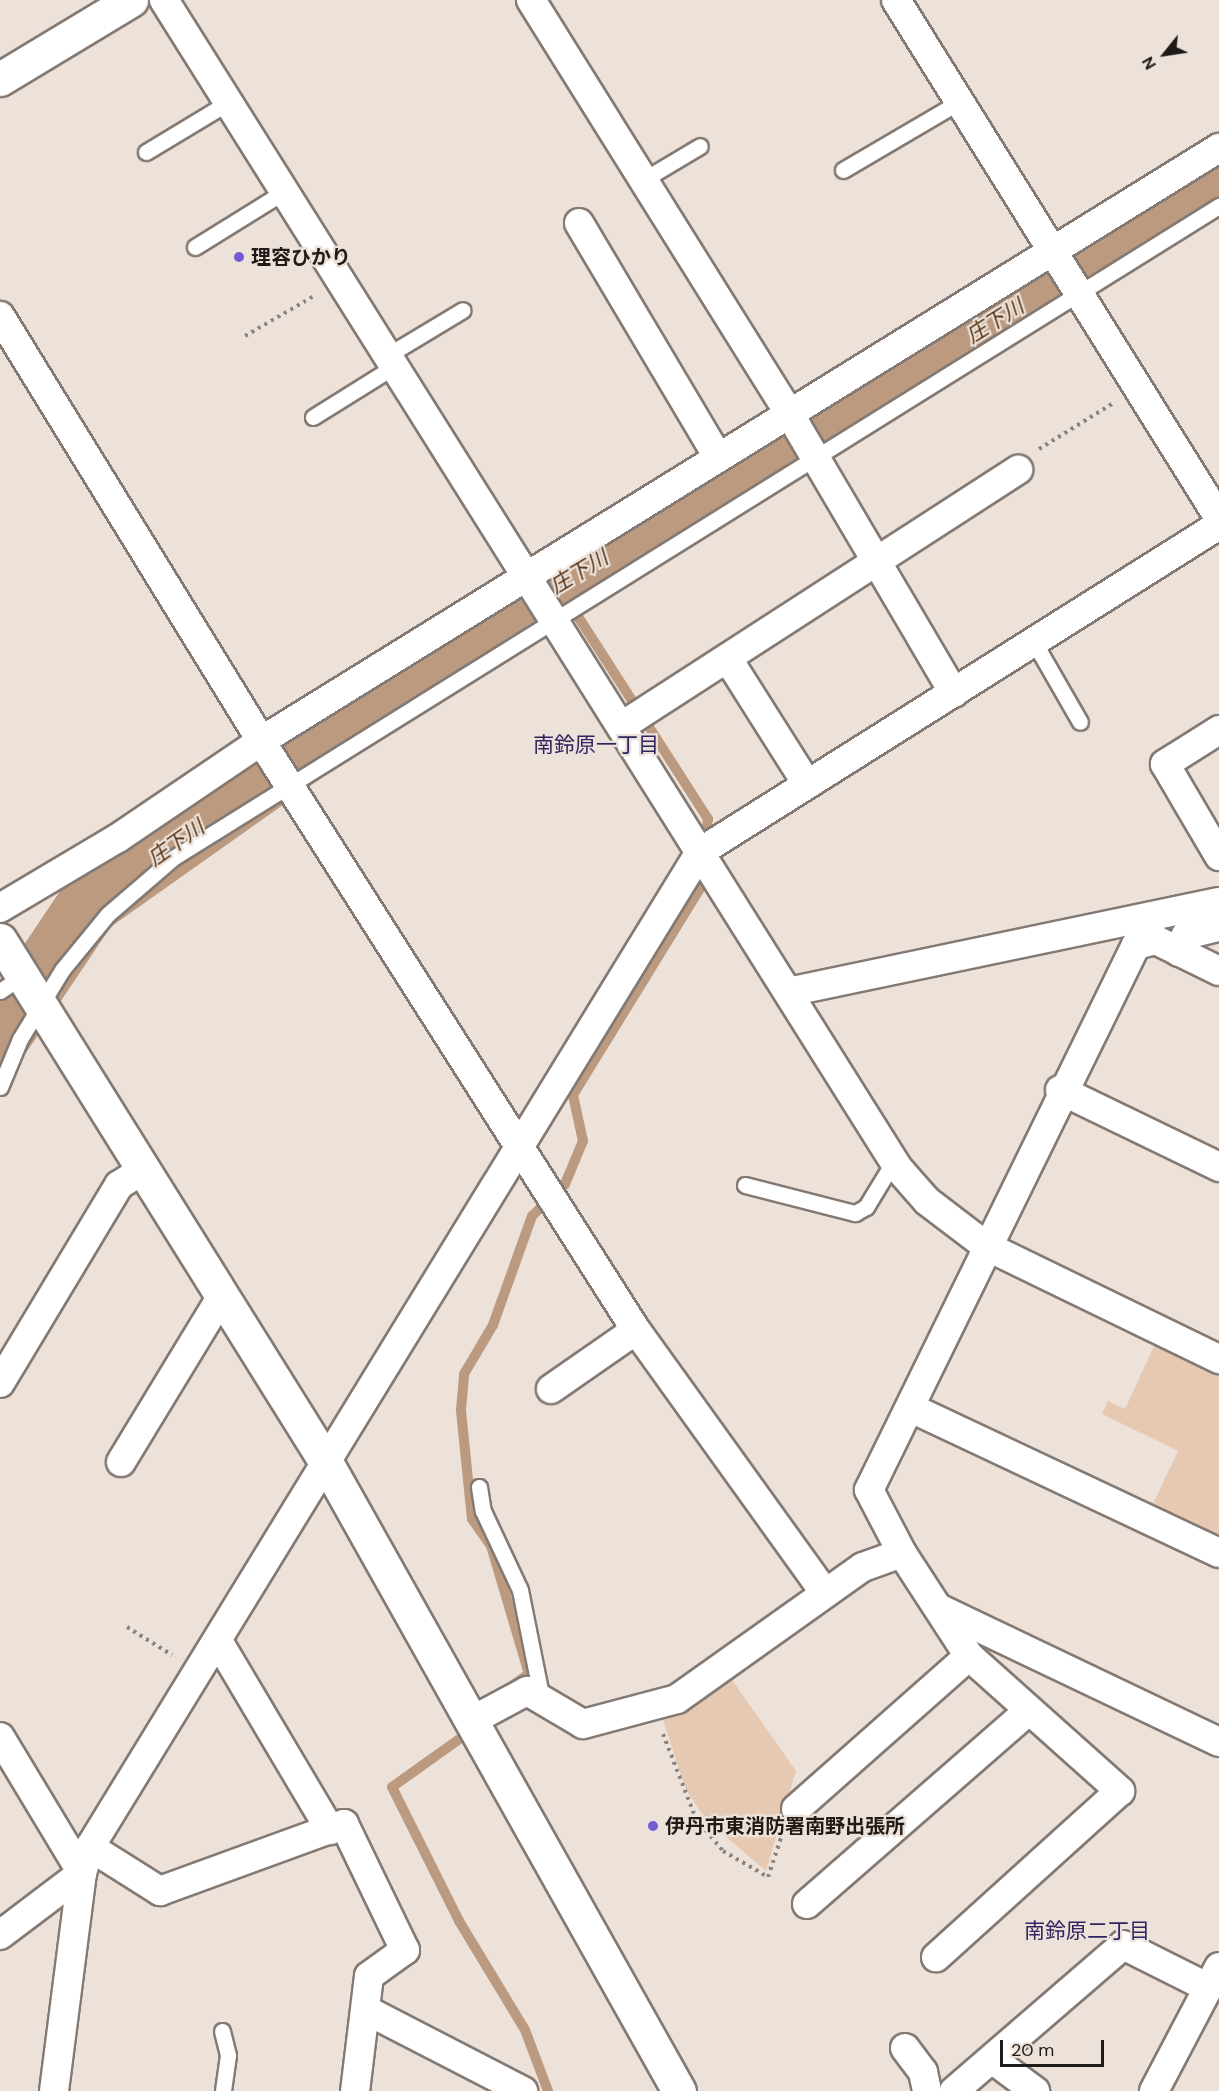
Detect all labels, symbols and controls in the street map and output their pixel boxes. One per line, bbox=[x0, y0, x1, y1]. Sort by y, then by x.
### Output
north arrow bbox=[1135, 24, 1195, 84]
text: N bbox=[1137, 53, 1161, 74]
place label: 理容ひかり bbox=[251, 245, 351, 269]
marker: 理容ひかり bbox=[232, 250, 246, 264]
water label: 庄下川 bbox=[962, 294, 1028, 348]
water label: 庄下川 bbox=[546, 545, 612, 599]
district label: 南鈴原一丁目 bbox=[533, 732, 659, 758]
water label: 庄下川 bbox=[143, 815, 209, 871]
place label: 伊丹市東消防署南野出張所 bbox=[665, 1814, 905, 1838]
marker: 伊丹市東消防署南野出張所 bbox=[646, 1819, 660, 1833]
district label: 南鈴原二丁目 bbox=[1024, 1918, 1150, 1944]
scale bar bbox=[1003, 2028, 1106, 2066]
text: 20 m bbox=[1011, 2038, 1054, 2062]

